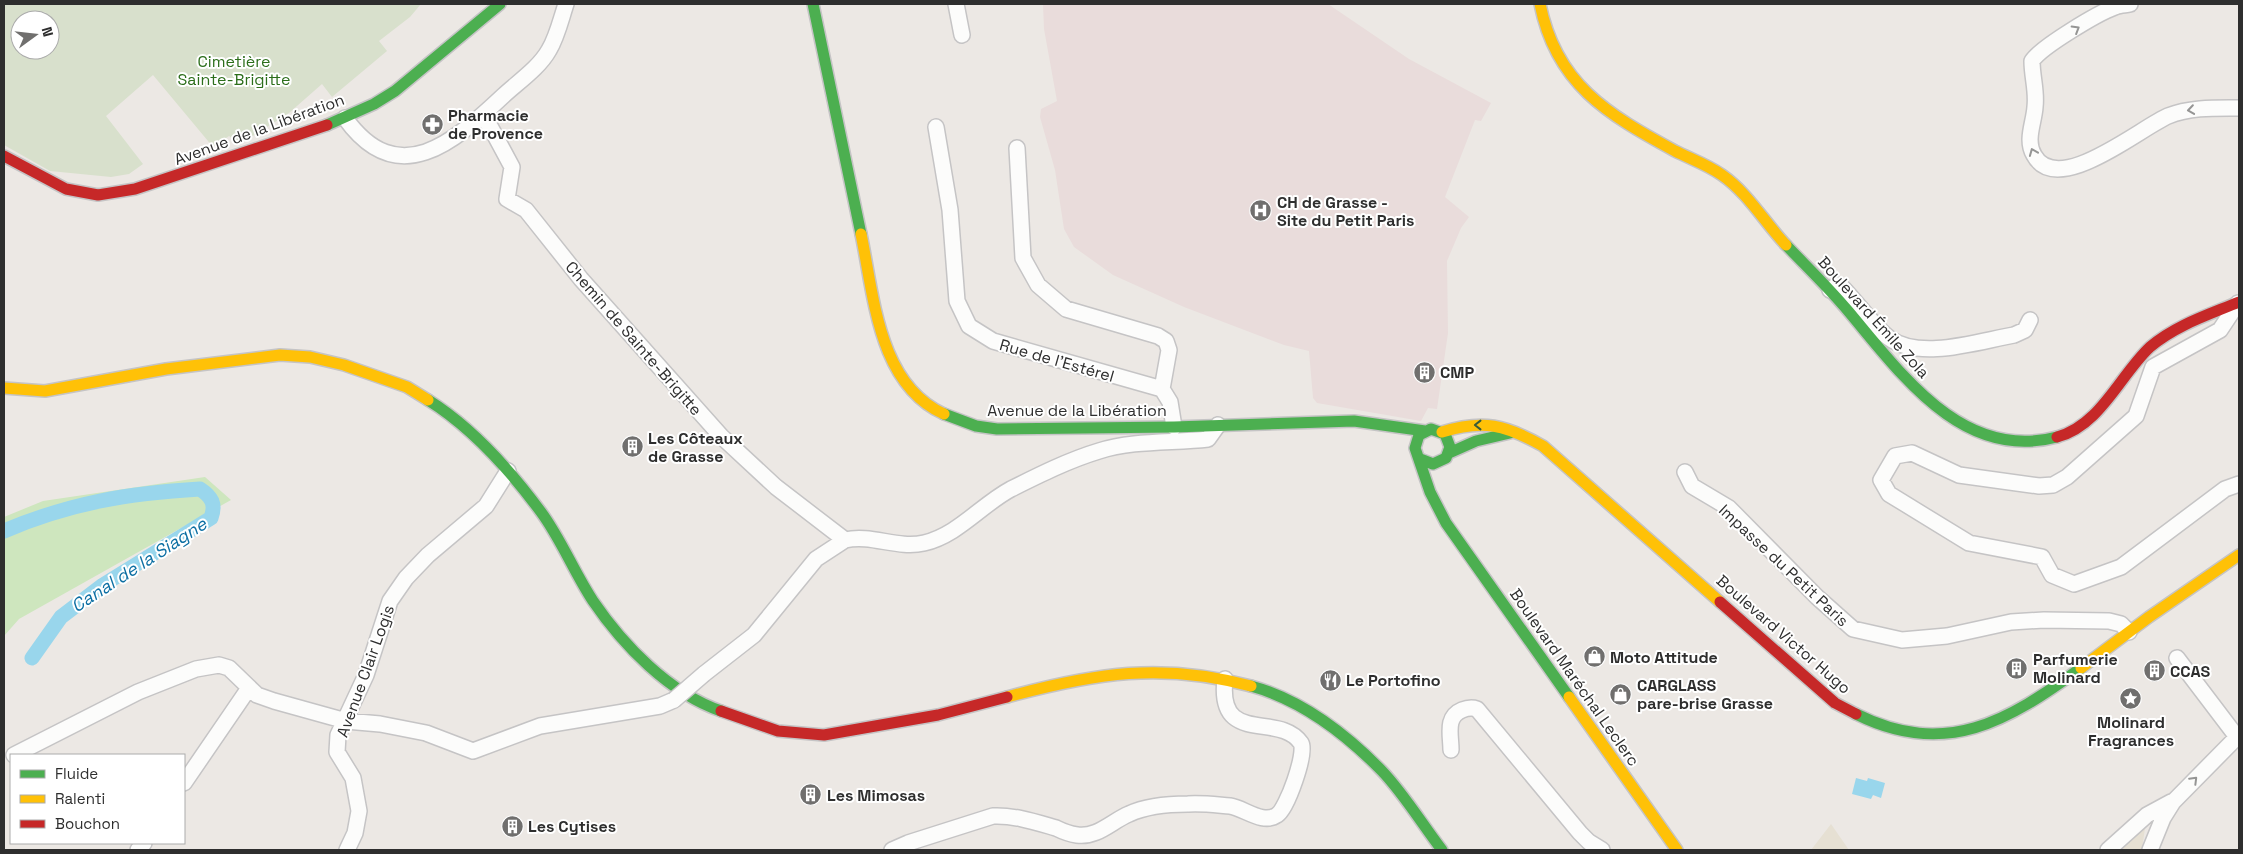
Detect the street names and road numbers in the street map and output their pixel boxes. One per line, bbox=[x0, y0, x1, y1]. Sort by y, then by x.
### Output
street label: Avenue de la Libération bbox=[171, 89, 347, 170]
street label: Boulevard Émile Zola bbox=[1813, 252, 1934, 383]
street label: Chemin de Sainte-Brigitte bbox=[561, 257, 707, 420]
street label: Rue de l'Estérel bbox=[997, 334, 1117, 387]
street label: Avenue de la Libération bbox=[987, 400, 1167, 421]
street label: Impasse du Petit Paris bbox=[1714, 500, 1853, 631]
street label: Boulevard Victor Hugo bbox=[1712, 570, 1855, 699]
street label: Boulevard Maréchal Leclerc bbox=[1505, 584, 1644, 770]
street label: Avenue Clair Logis bbox=[332, 602, 399, 740]

